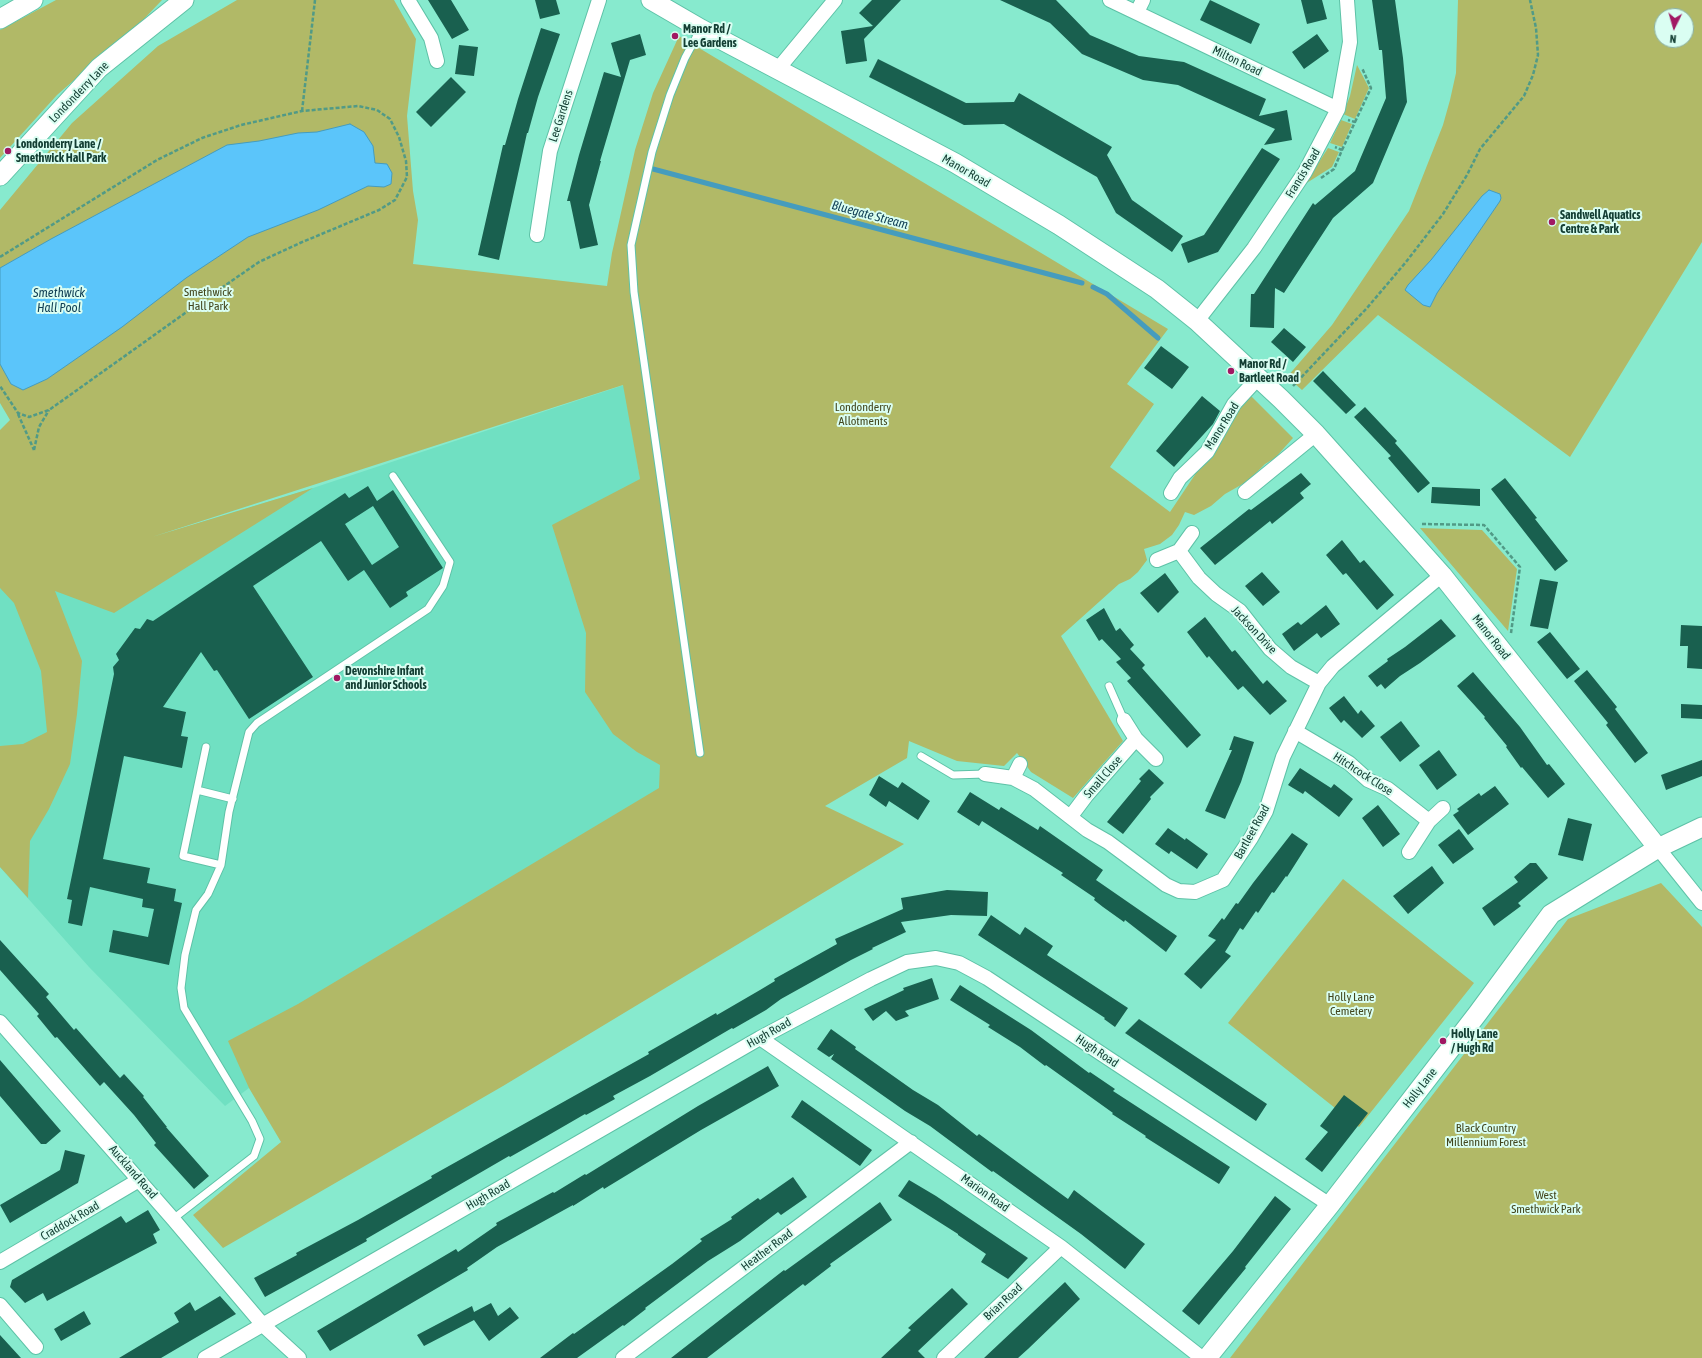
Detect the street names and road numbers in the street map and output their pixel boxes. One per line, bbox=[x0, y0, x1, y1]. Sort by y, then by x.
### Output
street label: Milton Road bbox=[1210, 43, 1264, 79]
street label: Londonderry Lane bbox=[46, 58, 112, 126]
street label: Lee Gardens bbox=[546, 88, 576, 144]
street label: Francis Road bbox=[1283, 146, 1323, 200]
street label: Manor Road bbox=[939, 151, 993, 191]
street label: Manor Road bbox=[1202, 400, 1242, 452]
street label: Jackson Drive bbox=[1228, 603, 1280, 657]
street label: Manor Road bbox=[1469, 612, 1513, 662]
street label: Hitchcock Close bbox=[1330, 749, 1396, 799]
street label: Small Close bbox=[1081, 753, 1125, 801]
street label: Bartleet Road bbox=[1231, 802, 1273, 862]
street label: Hugh Road bbox=[744, 1015, 794, 1051]
street label: Hugh Road bbox=[1073, 1032, 1121, 1070]
street label: Holly Lane bbox=[1400, 1065, 1440, 1111]
street label: Auckland Road bbox=[106, 1142, 160, 1202]
street label: Marion Road bbox=[958, 1171, 1012, 1215]
street label: Hugh Road bbox=[463, 1177, 513, 1213]
street label: Craddock Road bbox=[38, 1198, 102, 1244]
street label: Heather Road bbox=[738, 1226, 796, 1274]
street label: Brian Road bbox=[981, 1280, 1025, 1324]

